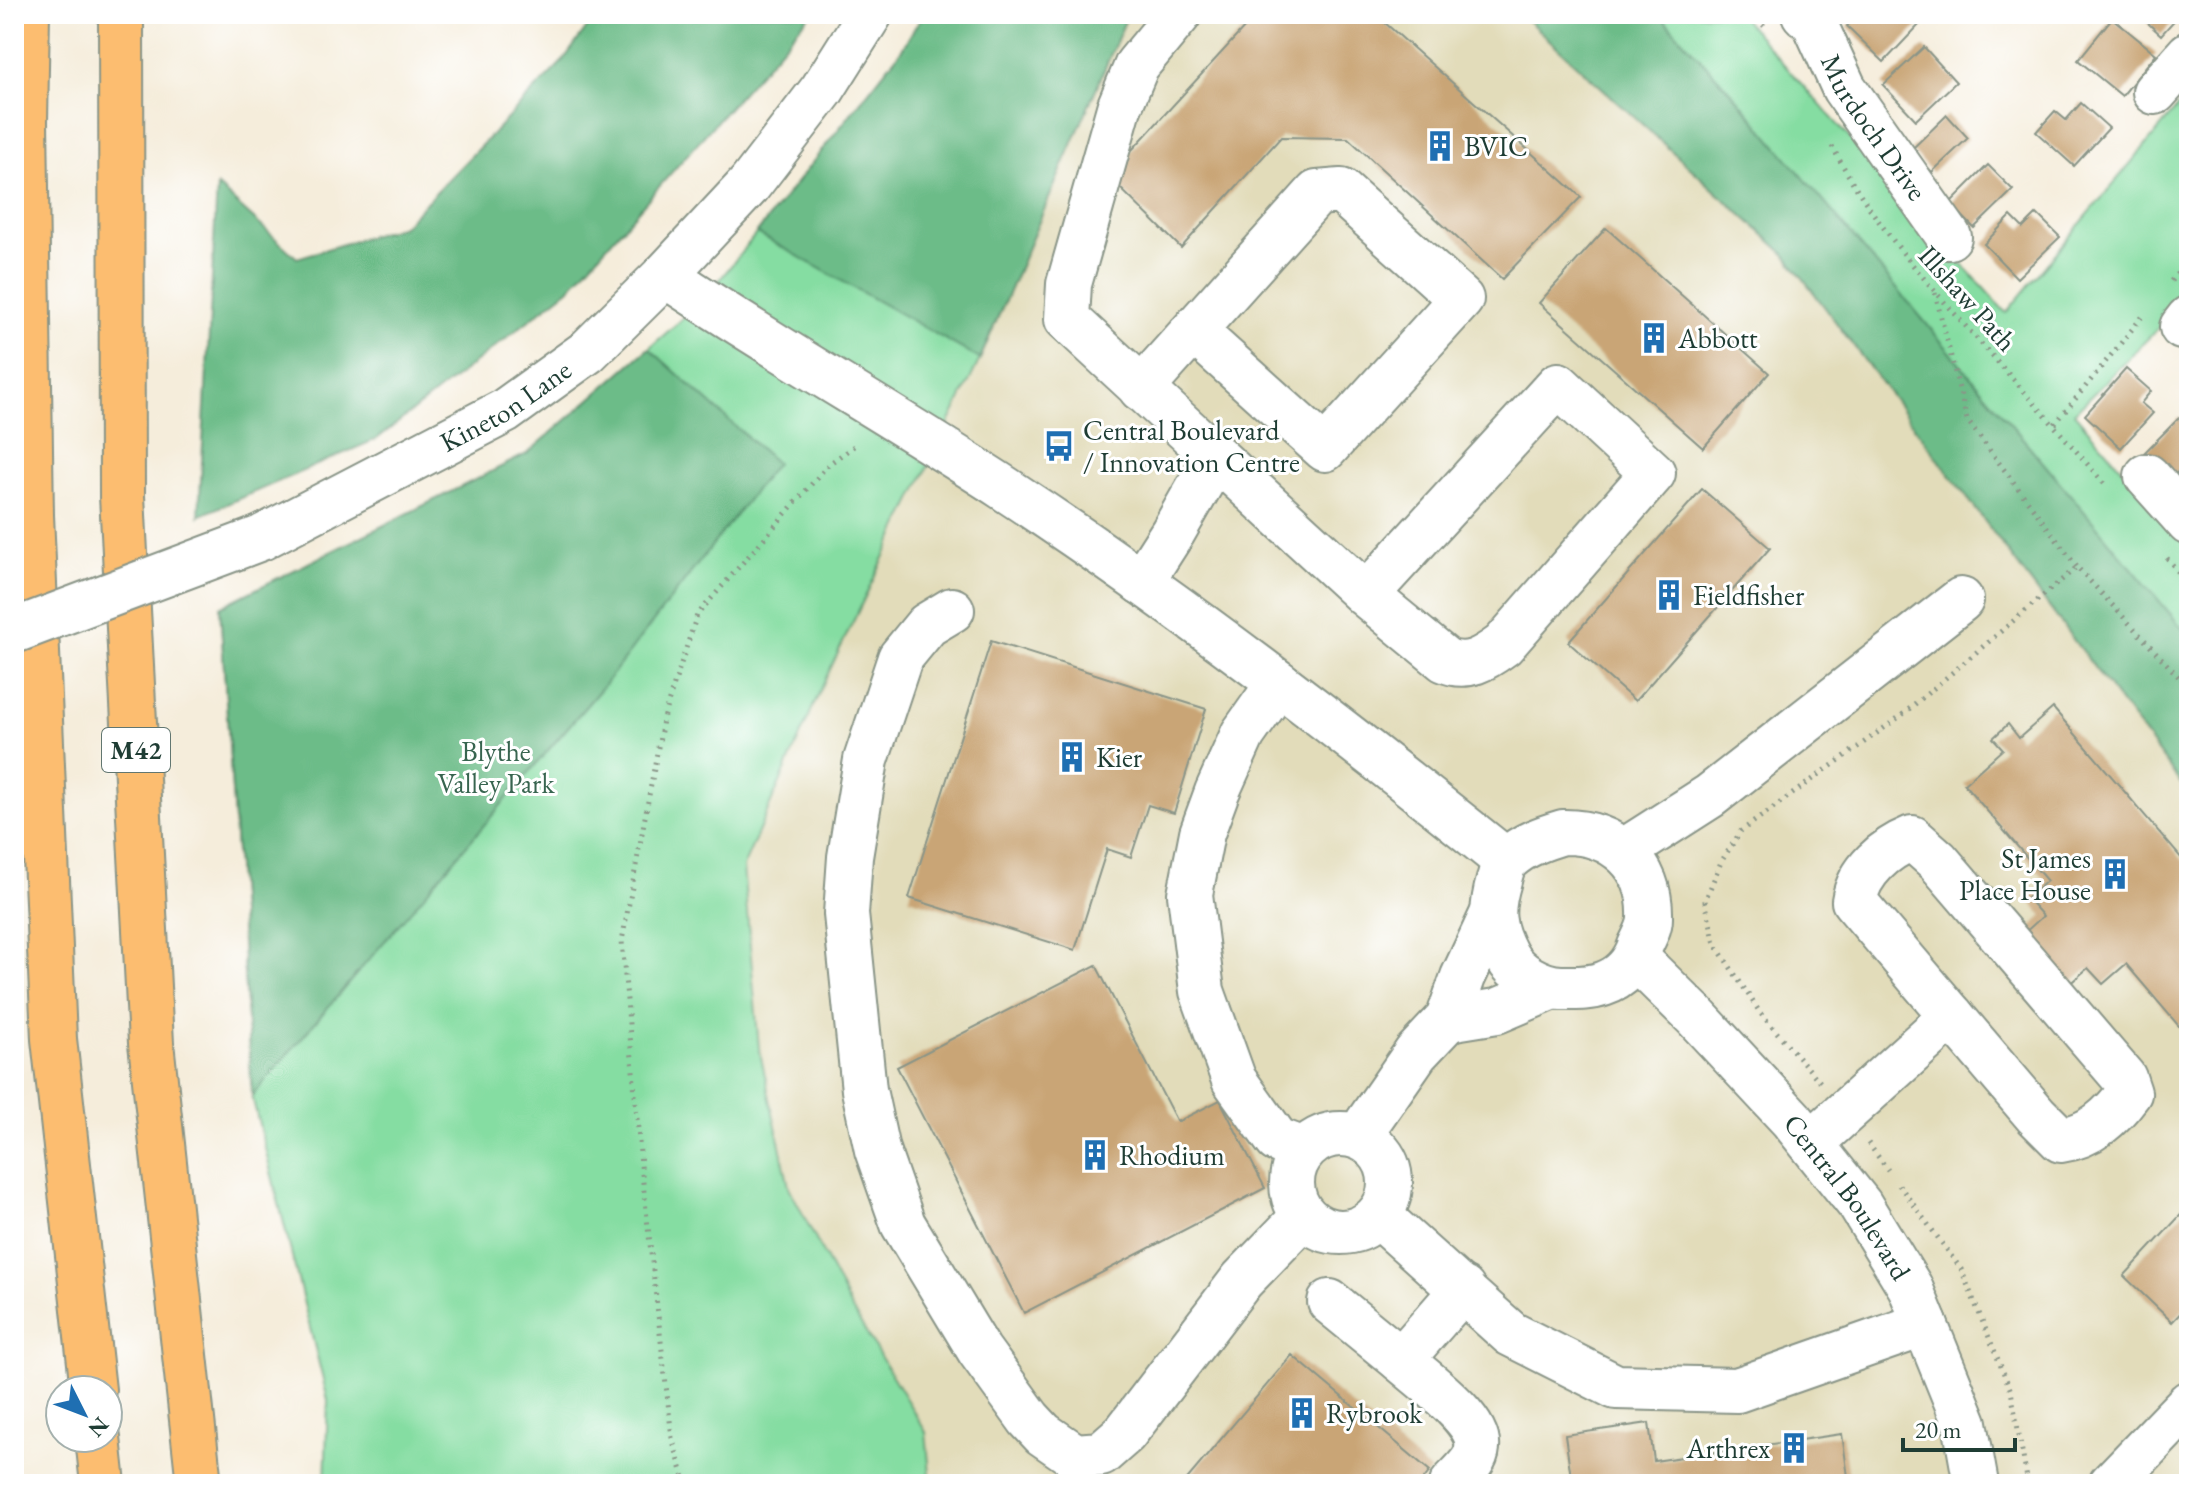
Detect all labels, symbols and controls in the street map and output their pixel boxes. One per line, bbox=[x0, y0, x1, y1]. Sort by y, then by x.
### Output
street label: Murdoch Drive bbox=[1813, 48, 1935, 207]
place label: BVIC bbox=[1464, 128, 1528, 164]
building icon: BVIC bbox=[1423, 129, 1457, 163]
street label: Illshaw Path bbox=[1911, 238, 2025, 358]
place label: Abbott bbox=[1677, 320, 1758, 356]
building icon: Abbott bbox=[1637, 321, 1671, 355]
street label: Kineton Lane bbox=[434, 351, 578, 460]
place label: Central Boulevard / Innovation Centre bbox=[1083, 412, 1300, 480]
bus stop icon: Central Boulevard / Innovation Centre bbox=[1042, 429, 1076, 463]
place label: Fieldfisher bbox=[1693, 577, 1805, 613]
building icon: Fieldfisher bbox=[1652, 578, 1686, 612]
road number: M42 bbox=[102, 728, 170, 772]
park label: Blythe Valley Park bbox=[437, 733, 555, 801]
place label: Kier bbox=[1096, 739, 1143, 775]
building icon: Kier bbox=[1055, 740, 1089, 774]
place label: St James Place House bbox=[1959, 840, 2091, 908]
building icon: St James Place House bbox=[2098, 857, 2132, 891]
street label: Central Boulevard bbox=[1776, 1106, 1920, 1287]
place label: Rhodium bbox=[1119, 1137, 1225, 1173]
building icon: Rhodium bbox=[1078, 1138, 1112, 1172]
north arrow bbox=[44, 1374, 124, 1454]
place label: Rybrook bbox=[1326, 1395, 1423, 1431]
building icon: Rybrook bbox=[1285, 1396, 1319, 1430]
scale bar bbox=[1903, 1402, 2015, 1452]
text: N bbox=[82, 1411, 115, 1444]
text: 20 m bbox=[1915, 1414, 1962, 1445]
place label: Arthrex bbox=[1685, 1430, 1770, 1466]
building icon: Arthrex bbox=[1777, 1431, 1811, 1465]

